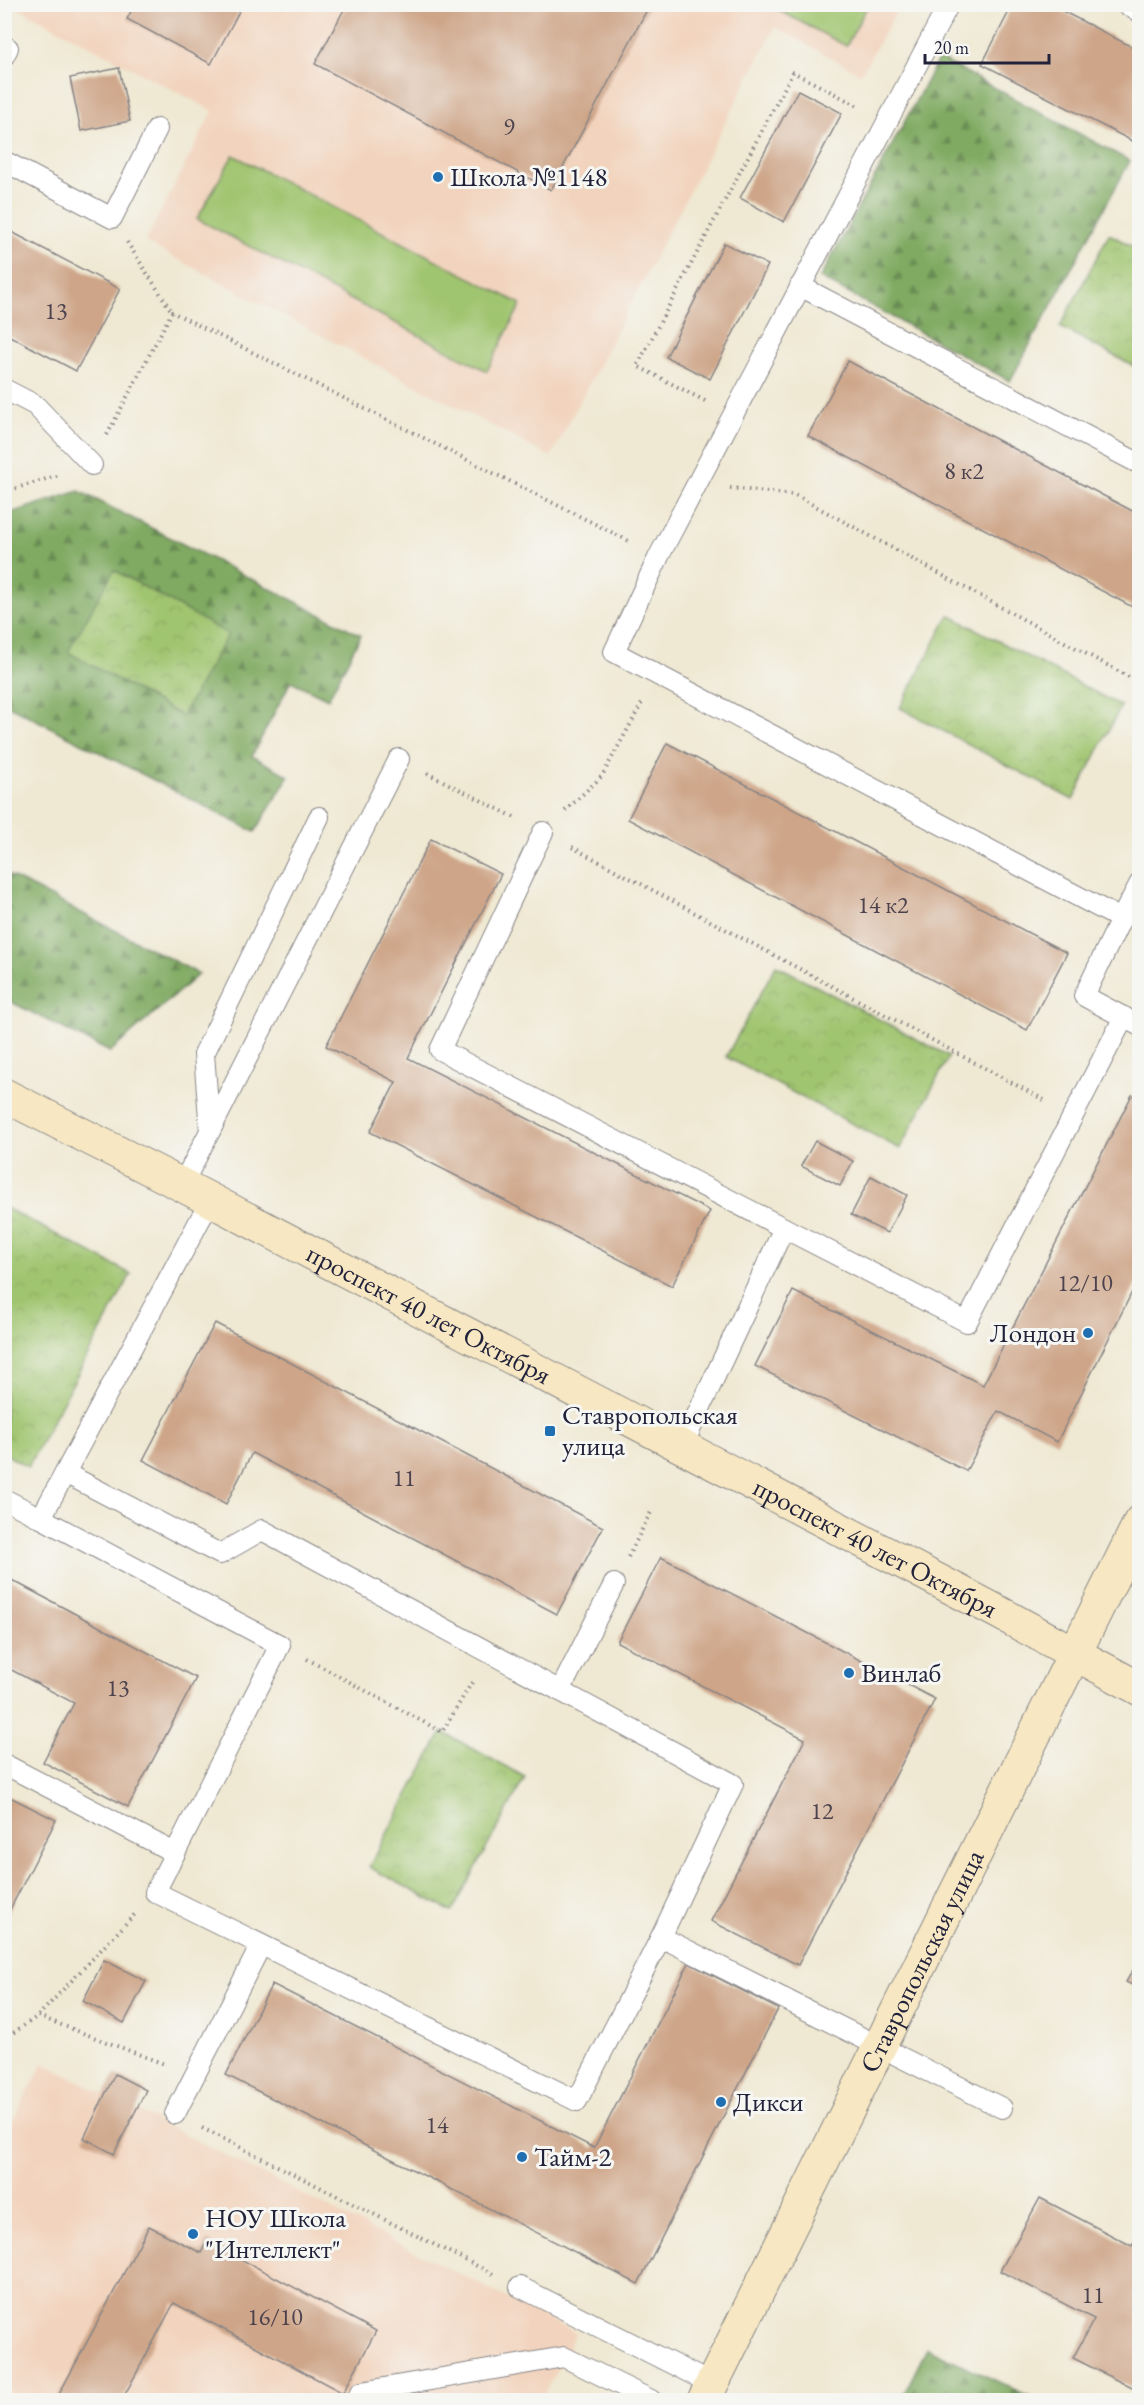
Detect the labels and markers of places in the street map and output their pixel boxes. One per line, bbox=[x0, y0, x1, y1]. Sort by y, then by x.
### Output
place label: Школа №1148 bbox=[450, 159, 607, 194]
marker: Школа №1148 bbox=[431, 170, 445, 184]
place label: Лондон bbox=[990, 1315, 1076, 1350]
marker: Лондон bbox=[1081, 1326, 1095, 1340]
place label: Ставропольская улица bbox=[562, 1397, 738, 1463]
marker: Ставропольская улица bbox=[543, 1424, 557, 1438]
place label: Винлаб bbox=[861, 1655, 941, 1690]
marker: Винлаб bbox=[842, 1666, 856, 1680]
place label: Дикси bbox=[733, 2084, 804, 2119]
marker: Дикси bbox=[714, 2095, 728, 2109]
place label: Тайм-2 bbox=[534, 2139, 612, 2174]
marker: Тайм-2 bbox=[515, 2150, 529, 2164]
place label: НОУ Школа "Интеллект" bbox=[205, 2200, 346, 2266]
marker: НОУ Школа "Интеллект" bbox=[186, 2227, 200, 2241]

